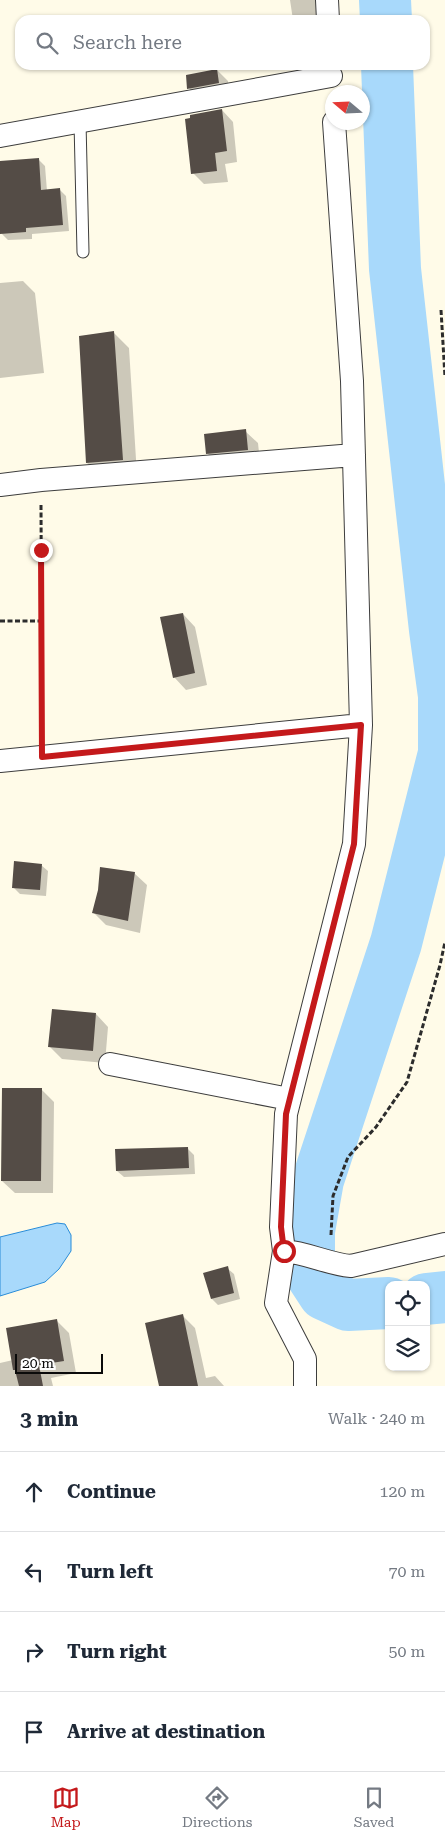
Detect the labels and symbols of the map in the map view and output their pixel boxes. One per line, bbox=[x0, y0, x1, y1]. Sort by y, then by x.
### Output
north arrow bbox=[325, 85, 370, 130]
route end bbox=[30, 539, 53, 562]
route start bbox=[273, 1240, 296, 1263]
scale bar bbox=[15, 1351, 102, 1374]

